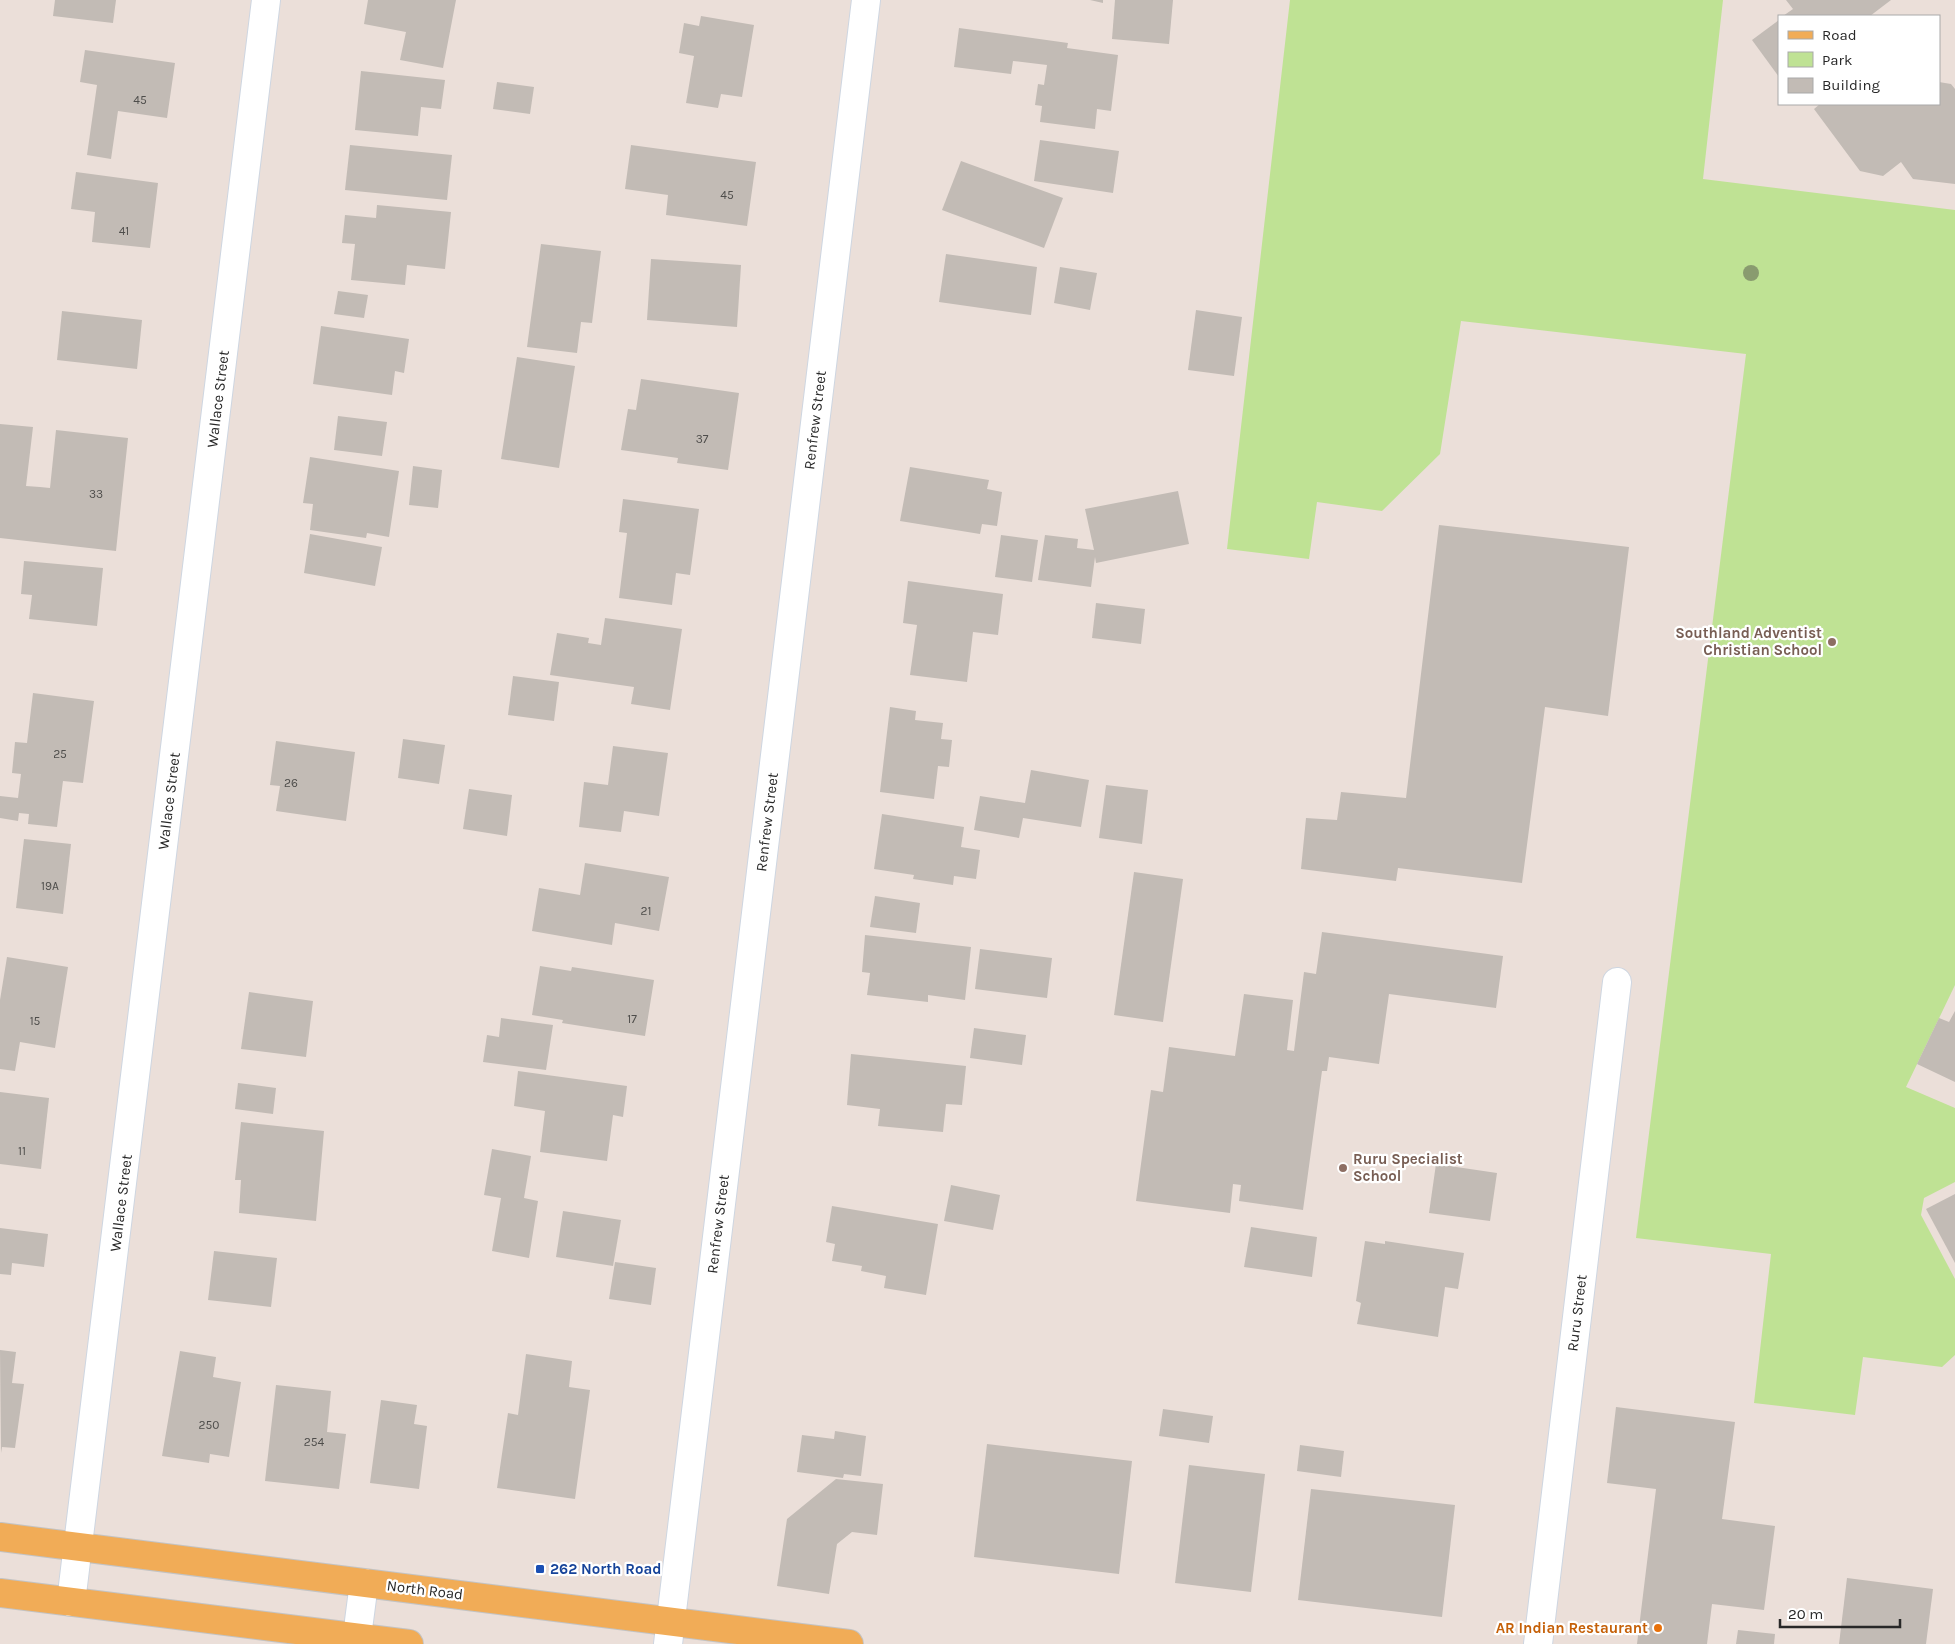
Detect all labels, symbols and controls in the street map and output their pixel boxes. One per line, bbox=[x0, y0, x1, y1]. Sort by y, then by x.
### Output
legend bbox=[1778, 15, 1940, 105]
text: Road bbox=[1822, 26, 1857, 44]
text: Park bbox=[1822, 51, 1852, 69]
text: Building bbox=[1822, 76, 1880, 94]
house number: 45 bbox=[133, 93, 147, 107]
house number: 45 bbox=[720, 188, 734, 202]
house number: 41 bbox=[119, 224, 129, 238]
street label: Wallace Street bbox=[203, 349, 233, 449]
street label: Renfrew Street bbox=[800, 369, 830, 471]
house number: 37 bbox=[696, 432, 709, 446]
house number: 33 bbox=[89, 487, 103, 501]
place label: Southland Adventist Christian School bbox=[1675, 624, 1822, 659]
marker: Southland Adventist Christian School bbox=[1826, 636, 1838, 648]
house number: 25 bbox=[53, 747, 67, 761]
street label: Wallace Street bbox=[154, 751, 184, 851]
street label: Renfrew Street bbox=[752, 771, 782, 873]
house number: 26 bbox=[284, 776, 298, 790]
house number: 19A bbox=[41, 879, 59, 893]
house number: 21 bbox=[641, 904, 651, 918]
house number: 17 bbox=[627, 1012, 637, 1026]
house number: 15 bbox=[30, 1014, 41, 1028]
house number: 11 bbox=[18, 1144, 26, 1158]
place label: Ruru Specialist School bbox=[1353, 1150, 1463, 1185]
street label: Wallace Street bbox=[106, 1153, 136, 1253]
marker: Ruru Specialist School bbox=[1337, 1162, 1349, 1174]
street label: Renfrew Street bbox=[703, 1173, 733, 1275]
street label: Ruru Street bbox=[1563, 1273, 1591, 1353]
house number: 250 bbox=[199, 1418, 219, 1432]
house number: 254 bbox=[304, 1435, 325, 1449]
place label: 262 North Road bbox=[550, 1560, 661, 1578]
marker: 262 North Road bbox=[534, 1563, 546, 1575]
street label: North Road bbox=[386, 1576, 464, 1604]
scale bar bbox=[1780, 1596, 1900, 1628]
text: 20 m bbox=[1788, 1605, 1823, 1623]
place label: AR Indian Restaurant bbox=[1496, 1619, 1648, 1637]
marker: AR Indian Restaurant bbox=[1652, 1622, 1664, 1634]

